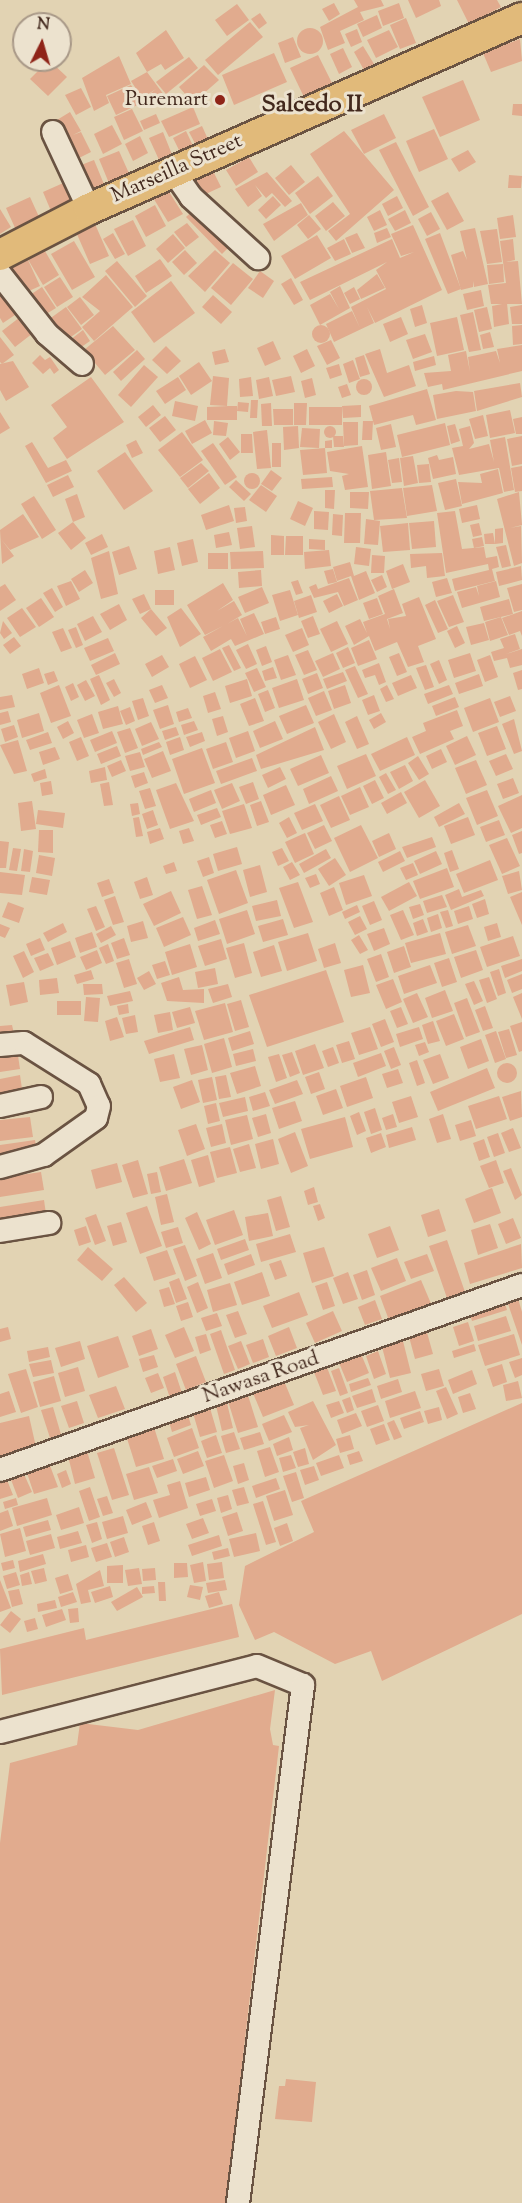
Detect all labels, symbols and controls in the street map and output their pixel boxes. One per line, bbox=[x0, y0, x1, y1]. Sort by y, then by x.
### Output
north arrow bbox=[12, 12, 72, 72]
text: N bbox=[36, 14, 51, 38]
place label: Puremart bbox=[125, 87, 208, 113]
district label: Salcedo II bbox=[261, 92, 363, 120]
marker: Puremart bbox=[213, 93, 227, 107]
street label: Marseilla Street bbox=[108, 129, 246, 209]
street label: Nawasa Road bbox=[200, 1346, 322, 1410]

